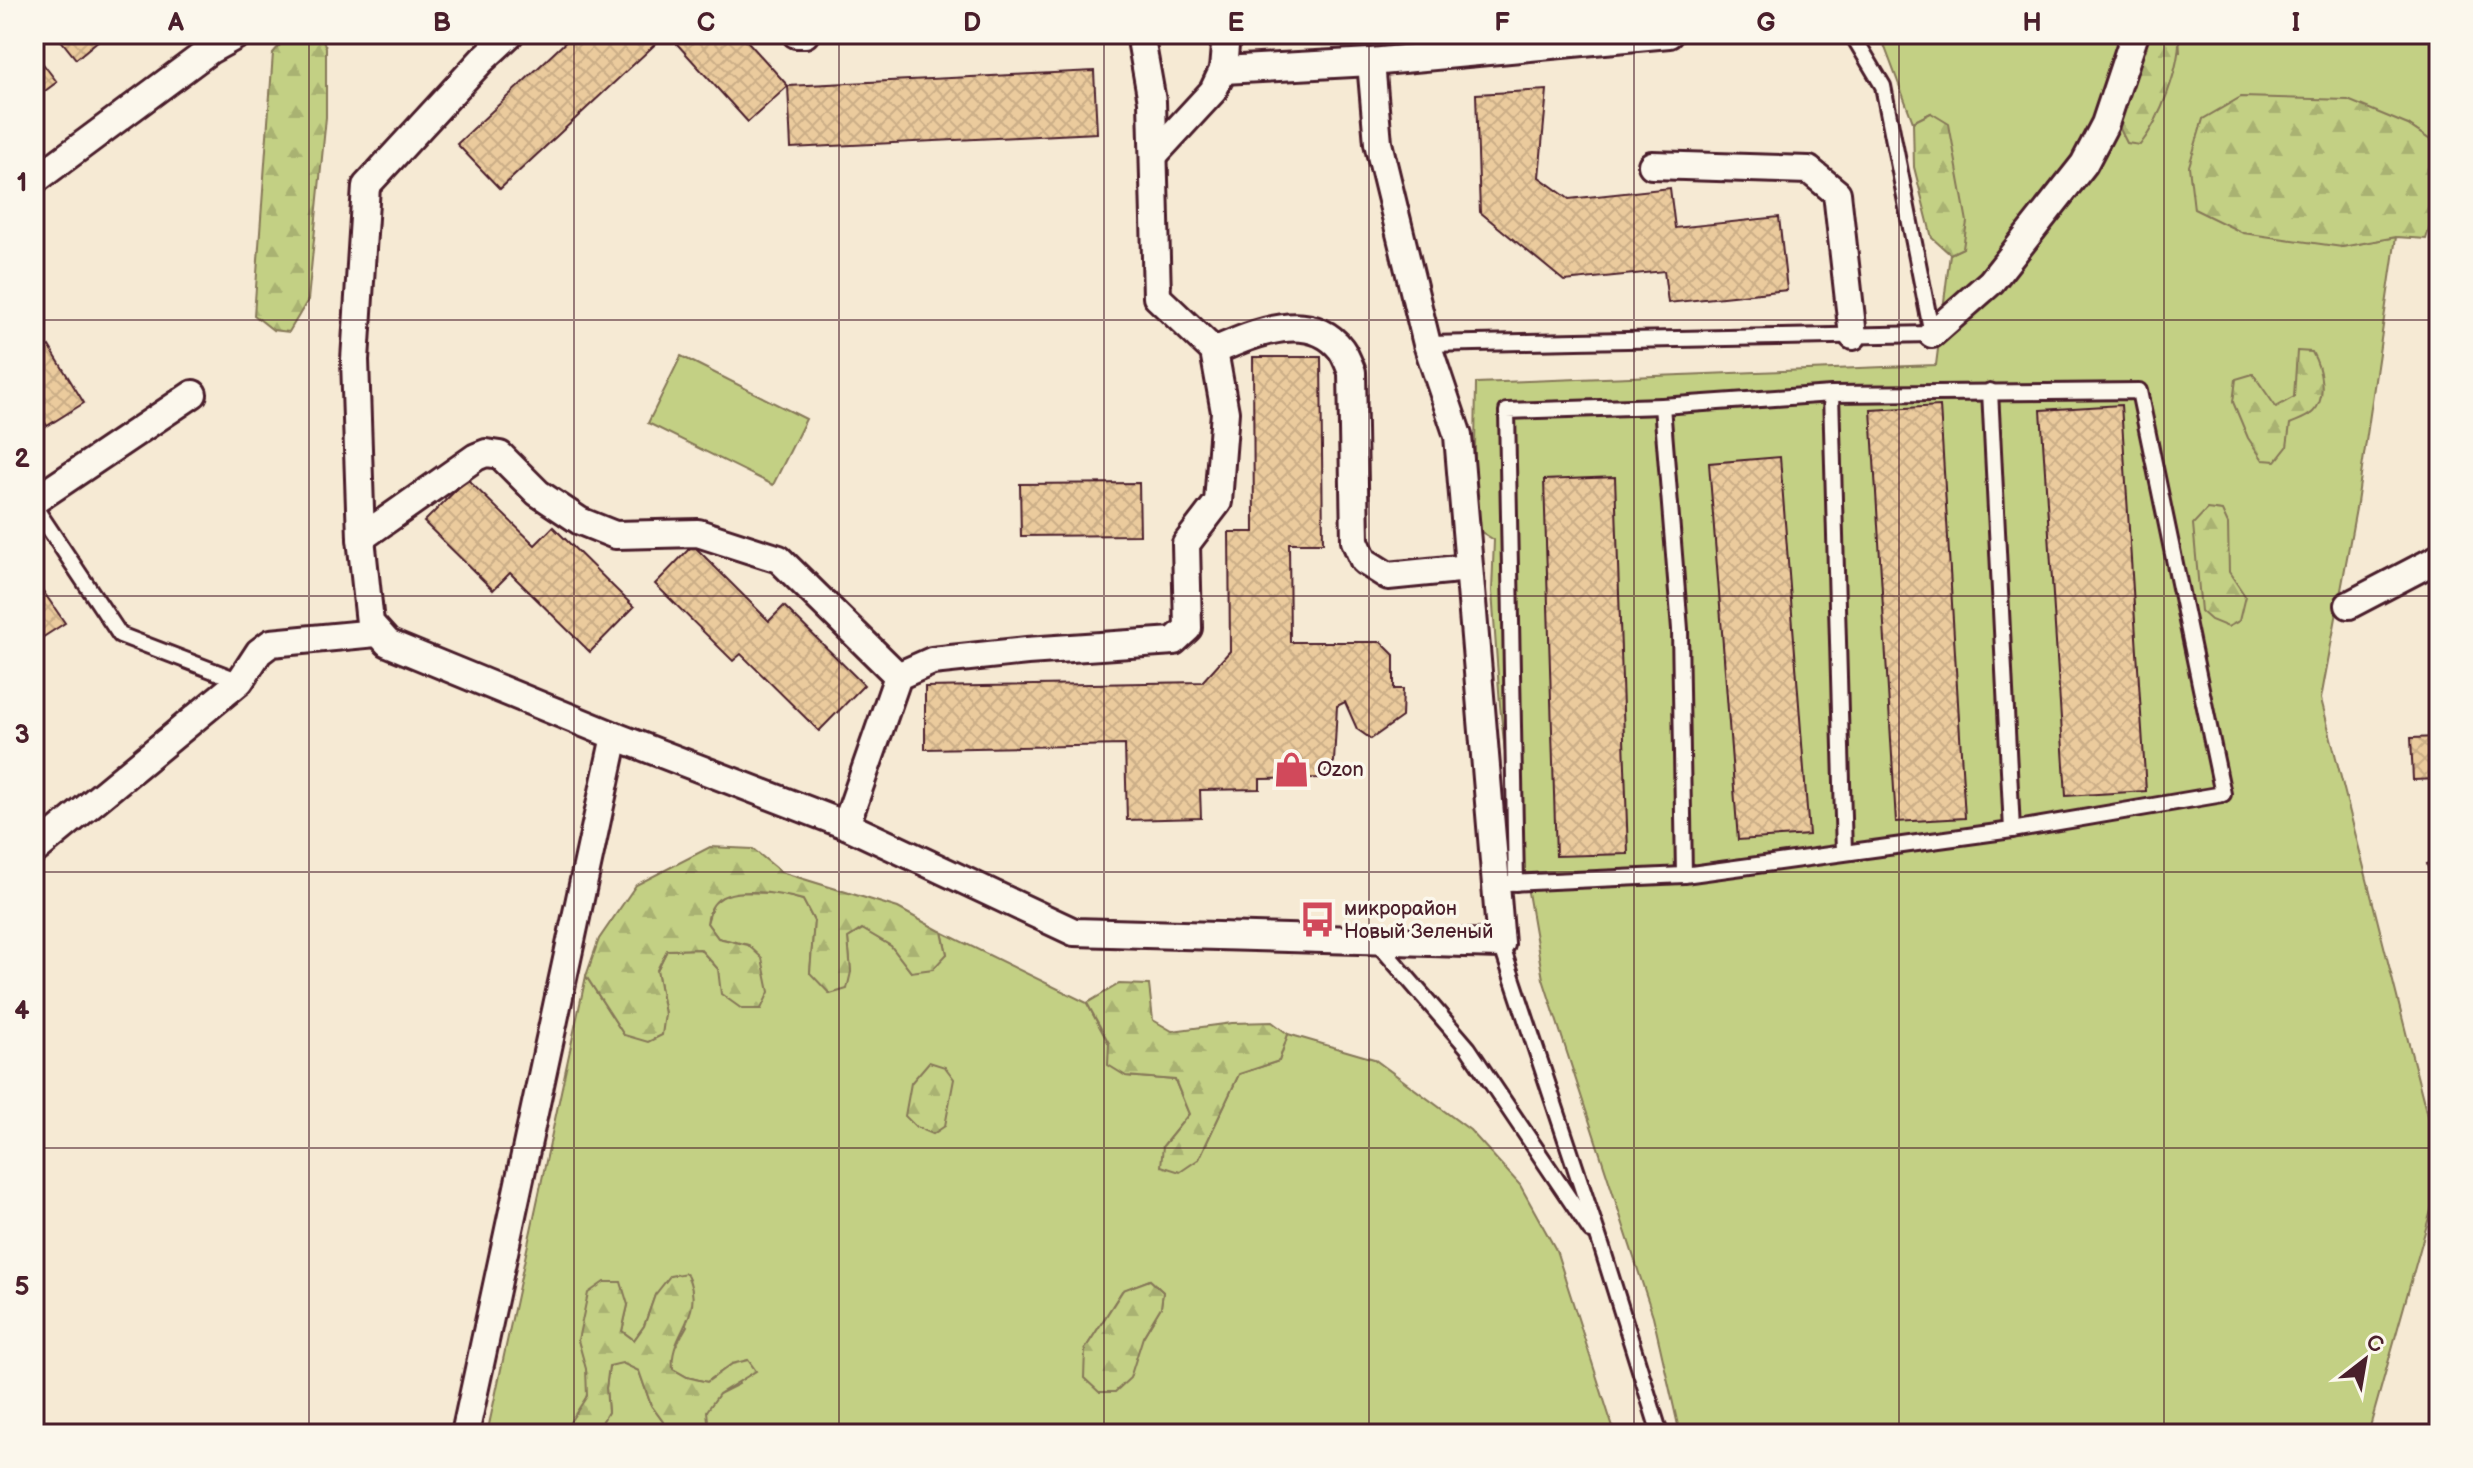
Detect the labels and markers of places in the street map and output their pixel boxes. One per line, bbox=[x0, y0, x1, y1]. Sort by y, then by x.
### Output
shop icon: Ozon bbox=[1272, 750, 1310, 788]
place label: Ozon bbox=[1317, 758, 1364, 782]
place label: микрорайон Новый Зеленый bbox=[1344, 897, 1493, 944]
bus stop icon: микрорайон Новый Зеленый bbox=[1299, 900, 1337, 938]

